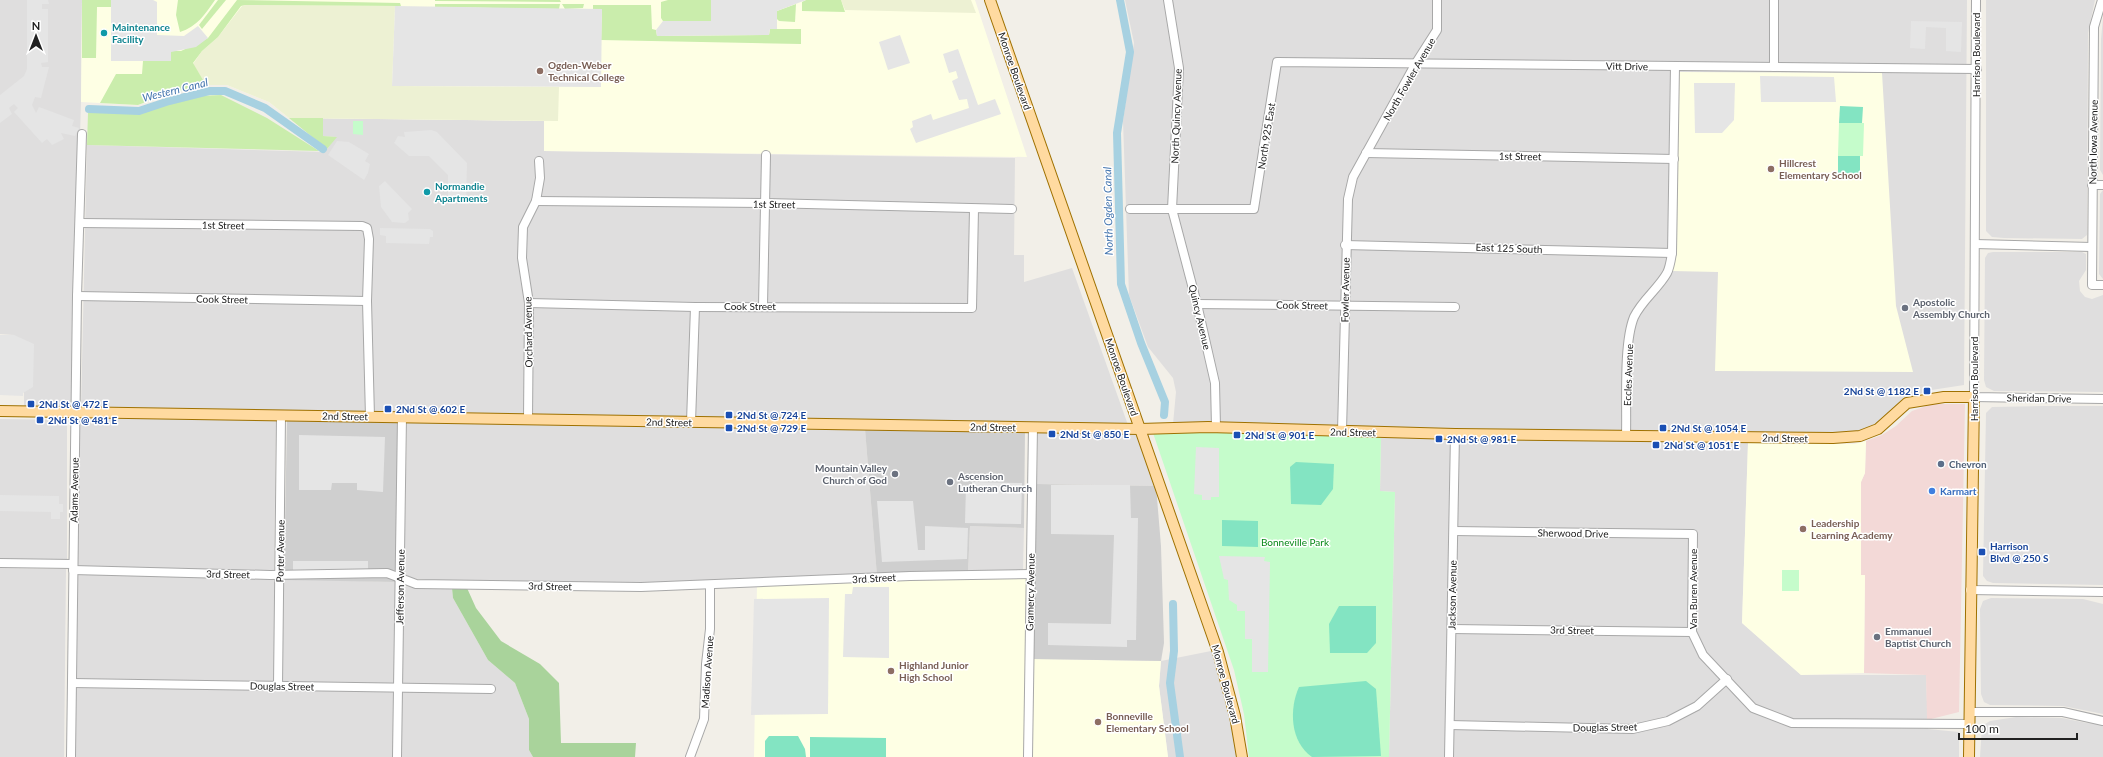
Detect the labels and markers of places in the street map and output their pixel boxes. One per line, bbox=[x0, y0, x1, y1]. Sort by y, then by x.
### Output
place label: Maintenance Facility bbox=[112, 21, 171, 45]
marker: Maintenance Facility bbox=[99, 28, 109, 38]
place label: Ogden-Weber Technical College bbox=[548, 59, 625, 83]
marker: Ogden-Weber Technical College bbox=[535, 66, 545, 76]
place label: Hillcrest Elementary School bbox=[1779, 157, 1862, 181]
marker: Hillcrest Elementary School bbox=[1766, 164, 1776, 174]
place label: Normandie Apartments bbox=[434, 180, 488, 204]
marker: Normandie Apartments bbox=[422, 187, 432, 197]
place label: Apostolic Assembly Church bbox=[1912, 296, 1990, 320]
marker: Apostolic Assembly Church bbox=[1900, 303, 1910, 313]
place label: 2Nd St @ 1182 E bbox=[1844, 385, 1919, 397]
marker: 2Nd St @ 1182 E bbox=[1922, 386, 1932, 396]
place label: 2Nd St @ 472 E bbox=[39, 398, 109, 410]
marker: 2Nd St @ 472 E bbox=[26, 399, 36, 409]
place label: 2Nd St @ 602 E bbox=[396, 403, 466, 415]
marker: 2Nd St @ 602 E bbox=[383, 404, 393, 414]
place label: 2Nd St @ 724 E bbox=[737, 409, 807, 421]
marker: 2Nd St @ 724 E bbox=[724, 410, 734, 420]
place label: 2Nd St @ 481 E bbox=[48, 414, 118, 426]
marker: 2Nd St @ 481 E bbox=[35, 415, 45, 425]
place label: 2Nd St @ 729 E bbox=[737, 422, 807, 434]
place label: 2Nd St @ 1054 E bbox=[1671, 422, 1746, 434]
marker: 2Nd St @ 729 E bbox=[724, 423, 734, 433]
marker: 2Nd St @ 1054 E bbox=[1658, 423, 1668, 433]
place label: 2Nd St @ 850 E bbox=[1060, 428, 1130, 440]
marker: 2Nd St @ 850 E bbox=[1047, 429, 1057, 439]
place label: 2Nd St @ 901 E bbox=[1245, 429, 1315, 441]
marker: 2Nd St @ 901 E bbox=[1232, 430, 1242, 440]
place label: 2Nd St @ 981 E bbox=[1447, 433, 1517, 445]
marker: 2Nd St @ 981 E bbox=[1434, 434, 1444, 444]
place label: 2Nd St @ 1051 E bbox=[1664, 439, 1739, 451]
marker: 2Nd St @ 1051 E bbox=[1651, 440, 1661, 450]
place label: Chevron bbox=[1949, 458, 1987, 470]
marker: Chevron bbox=[1936, 459, 1946, 469]
place label: Mountain Valley Church of God bbox=[815, 462, 888, 486]
marker: Mountain Valley Church of God bbox=[890, 469, 900, 479]
place label: Ascension Lutheran Church bbox=[957, 470, 1032, 494]
marker: Ascension Lutheran Church bbox=[945, 477, 955, 487]
place label: Karmart bbox=[1940, 485, 1977, 497]
marker: Karmart bbox=[1927, 486, 1937, 496]
place label: Leadership Learning Academy bbox=[1811, 517, 1893, 541]
marker: Leadership Learning Academy bbox=[1798, 524, 1808, 534]
place label: Harrison Blvd @ 250 S bbox=[1990, 540, 2049, 564]
marker: Harrison Blvd @ 250 S bbox=[1977, 547, 1987, 557]
place label: Emmanuel Baptist Church bbox=[1885, 625, 1951, 649]
marker: Emmanuel Baptist Church bbox=[1872, 632, 1882, 642]
place label: Highland Junior High School bbox=[899, 659, 969, 683]
marker: Highland Junior High School bbox=[886, 666, 896, 676]
place label: Bonneville Elementary School bbox=[1106, 710, 1189, 734]
marker: Bonneville Elementary School bbox=[1093, 717, 1103, 727]

